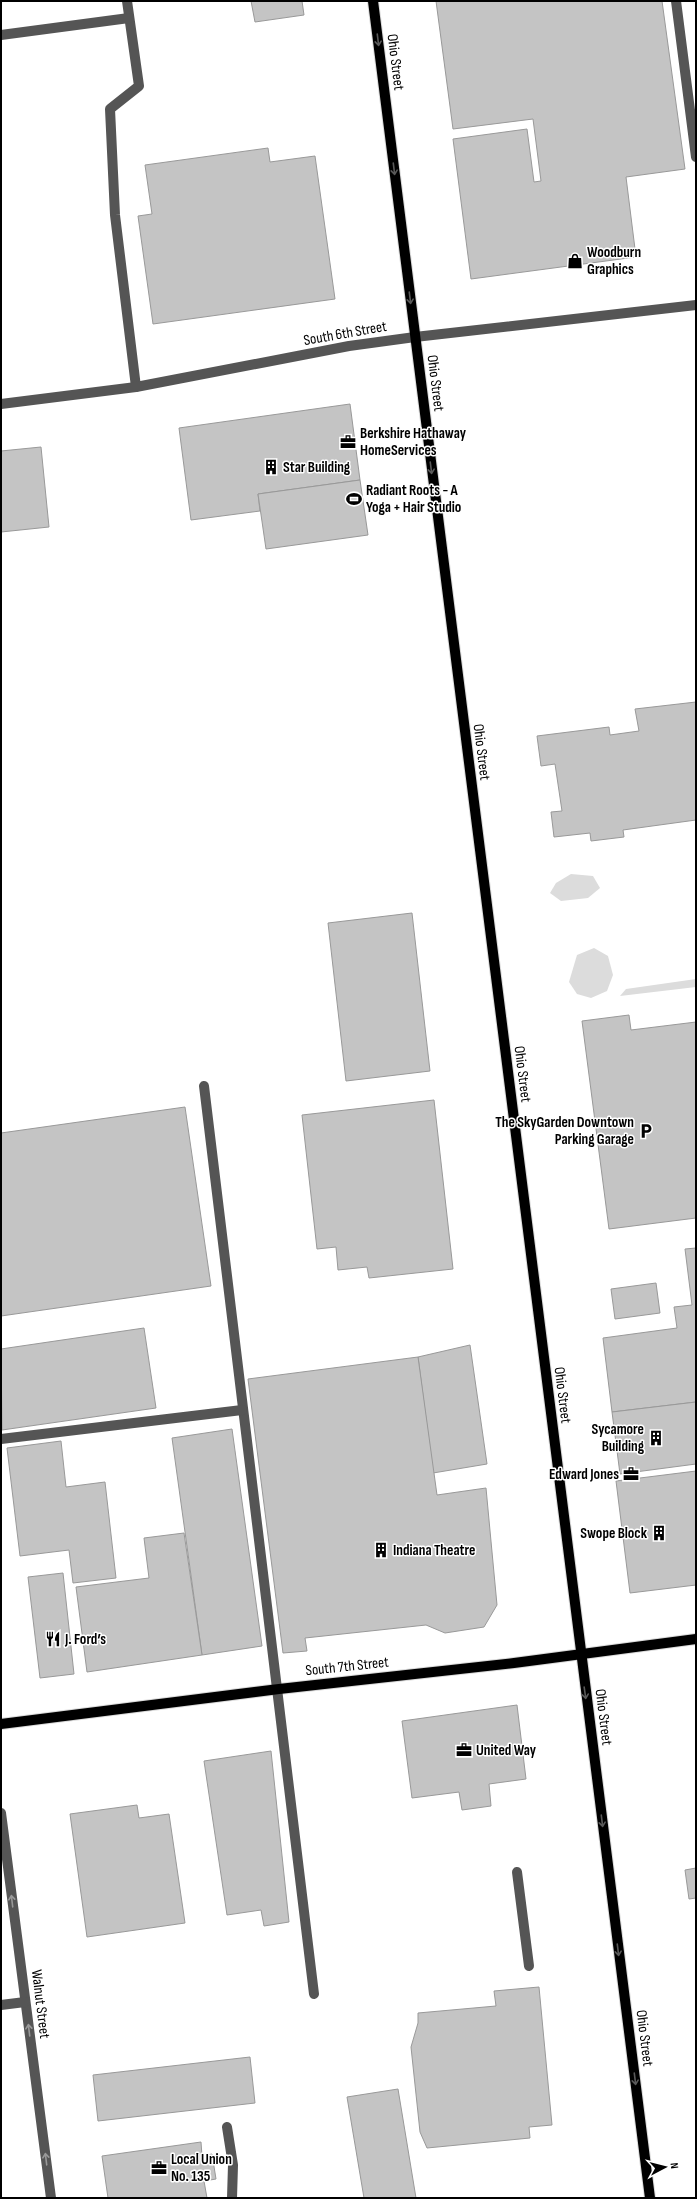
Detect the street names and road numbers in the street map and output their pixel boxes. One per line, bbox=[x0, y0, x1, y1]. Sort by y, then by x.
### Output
street label: Ohio Street bbox=[383, 33, 408, 92]
street label: South 6th Street bbox=[302, 317, 388, 350]
street label: Ohio Street bbox=[423, 354, 448, 413]
street label: Ohio Street bbox=[469, 723, 494, 782]
street label: Ohio Street bbox=[510, 1045, 535, 1104]
street label: Ohio Street bbox=[550, 1366, 575, 1425]
street label: South 7th Street bbox=[305, 1653, 390, 1680]
street label: Ohio Street bbox=[591, 1688, 616, 1747]
street label: Walnut Street bbox=[27, 1969, 54, 2040]
street label: Ohio Street bbox=[632, 2009, 657, 2068]

